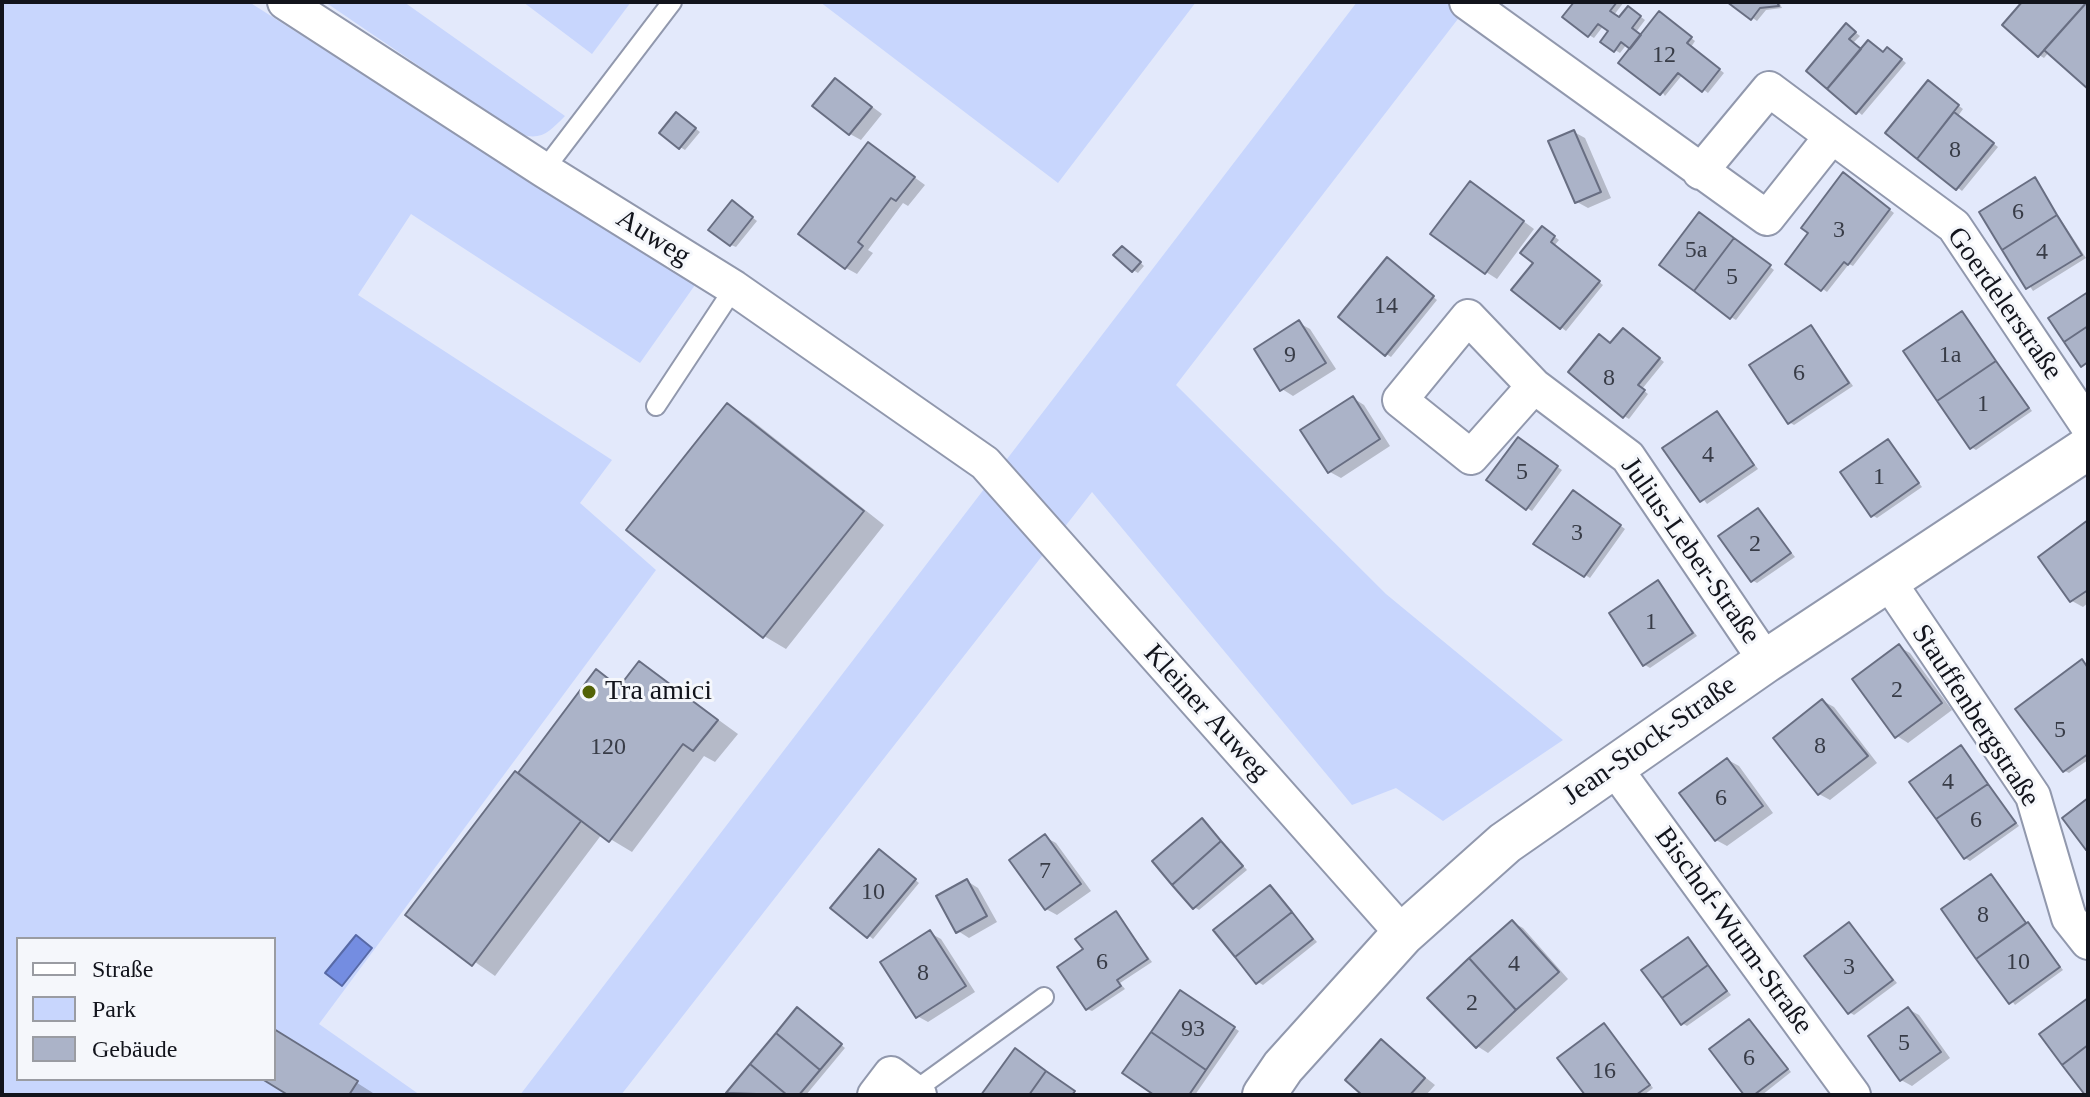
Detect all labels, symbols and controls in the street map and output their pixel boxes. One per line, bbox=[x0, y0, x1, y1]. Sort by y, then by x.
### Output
house number: 12 bbox=[1652, 42, 1676, 70]
house number: 8 bbox=[1949, 137, 1961, 165]
house number: 6 bbox=[2012, 199, 2024, 227]
street label: Auweg bbox=[610, 202, 696, 274]
house number: 3 bbox=[1833, 217, 1845, 245]
street label: Goerdelerstraße bbox=[1939, 221, 2069, 387]
house number: 5a bbox=[1685, 237, 1707, 265]
house number: 4 bbox=[2036, 239, 2048, 267]
house number: 5 bbox=[1726, 264, 1738, 292]
house number: 14 bbox=[1374, 293, 1398, 321]
house number: 9 bbox=[1284, 342, 1296, 370]
house number: 1a bbox=[1939, 342, 1961, 370]
house number: 6 bbox=[1793, 360, 1805, 388]
house number: 8 bbox=[1603, 365, 1615, 393]
house number: 1 bbox=[1977, 391, 1989, 419]
house number: 4 bbox=[1702, 442, 1714, 470]
street label: Julius-Leber-Straße bbox=[1613, 451, 1767, 651]
house number: 5 bbox=[1516, 459, 1528, 487]
house number: 1 bbox=[1873, 464, 1885, 492]
house number: 3 bbox=[1571, 520, 1583, 548]
house number: 2 bbox=[1749, 531, 1761, 559]
house number: 1 bbox=[1645, 609, 1657, 637]
street label: Stauffenbergstraße bbox=[1904, 619, 2046, 813]
street label: Kleiner Auweg bbox=[1136, 638, 1276, 788]
street label: Jean-Stock-Straße bbox=[1557, 669, 1743, 813]
place label: Tra amici bbox=[605, 675, 712, 709]
house number: 2 bbox=[1891, 677, 1903, 705]
marker: Tra amici bbox=[580, 683, 598, 701]
house number: 5 bbox=[2054, 717, 2066, 745]
house number: 8 bbox=[1814, 733, 1826, 761]
house number: 120 bbox=[590, 734, 626, 762]
house number: 4 bbox=[1942, 769, 1954, 797]
house number: 6 bbox=[1715, 785, 1727, 813]
house number: 6 bbox=[1970, 807, 1982, 835]
street label: Bischof-Wurm-Straße bbox=[1647, 821, 1819, 1041]
house number: 7 bbox=[1039, 858, 1051, 886]
house number: 10 bbox=[861, 879, 885, 907]
house number: 8 bbox=[1977, 902, 1989, 930]
legend bbox=[16, 937, 276, 1081]
house number: 6 bbox=[1096, 949, 1108, 977]
house number: 10 bbox=[2006, 949, 2030, 977]
house number: 4 bbox=[1508, 951, 1520, 979]
house number: 3 bbox=[1843, 954, 1855, 982]
text: Straße bbox=[92, 956, 153, 982]
house number: 8 bbox=[917, 960, 929, 988]
house number: 2 bbox=[1466, 990, 1478, 1018]
text: Park bbox=[92, 996, 136, 1022]
house number: 93 bbox=[1181, 1016, 1205, 1044]
house number: 5 bbox=[1898, 1030, 1910, 1058]
text: Gebäude bbox=[92, 1036, 177, 1062]
house number: 6 bbox=[1743, 1045, 1755, 1073]
house number: 16 bbox=[1592, 1058, 1616, 1086]

